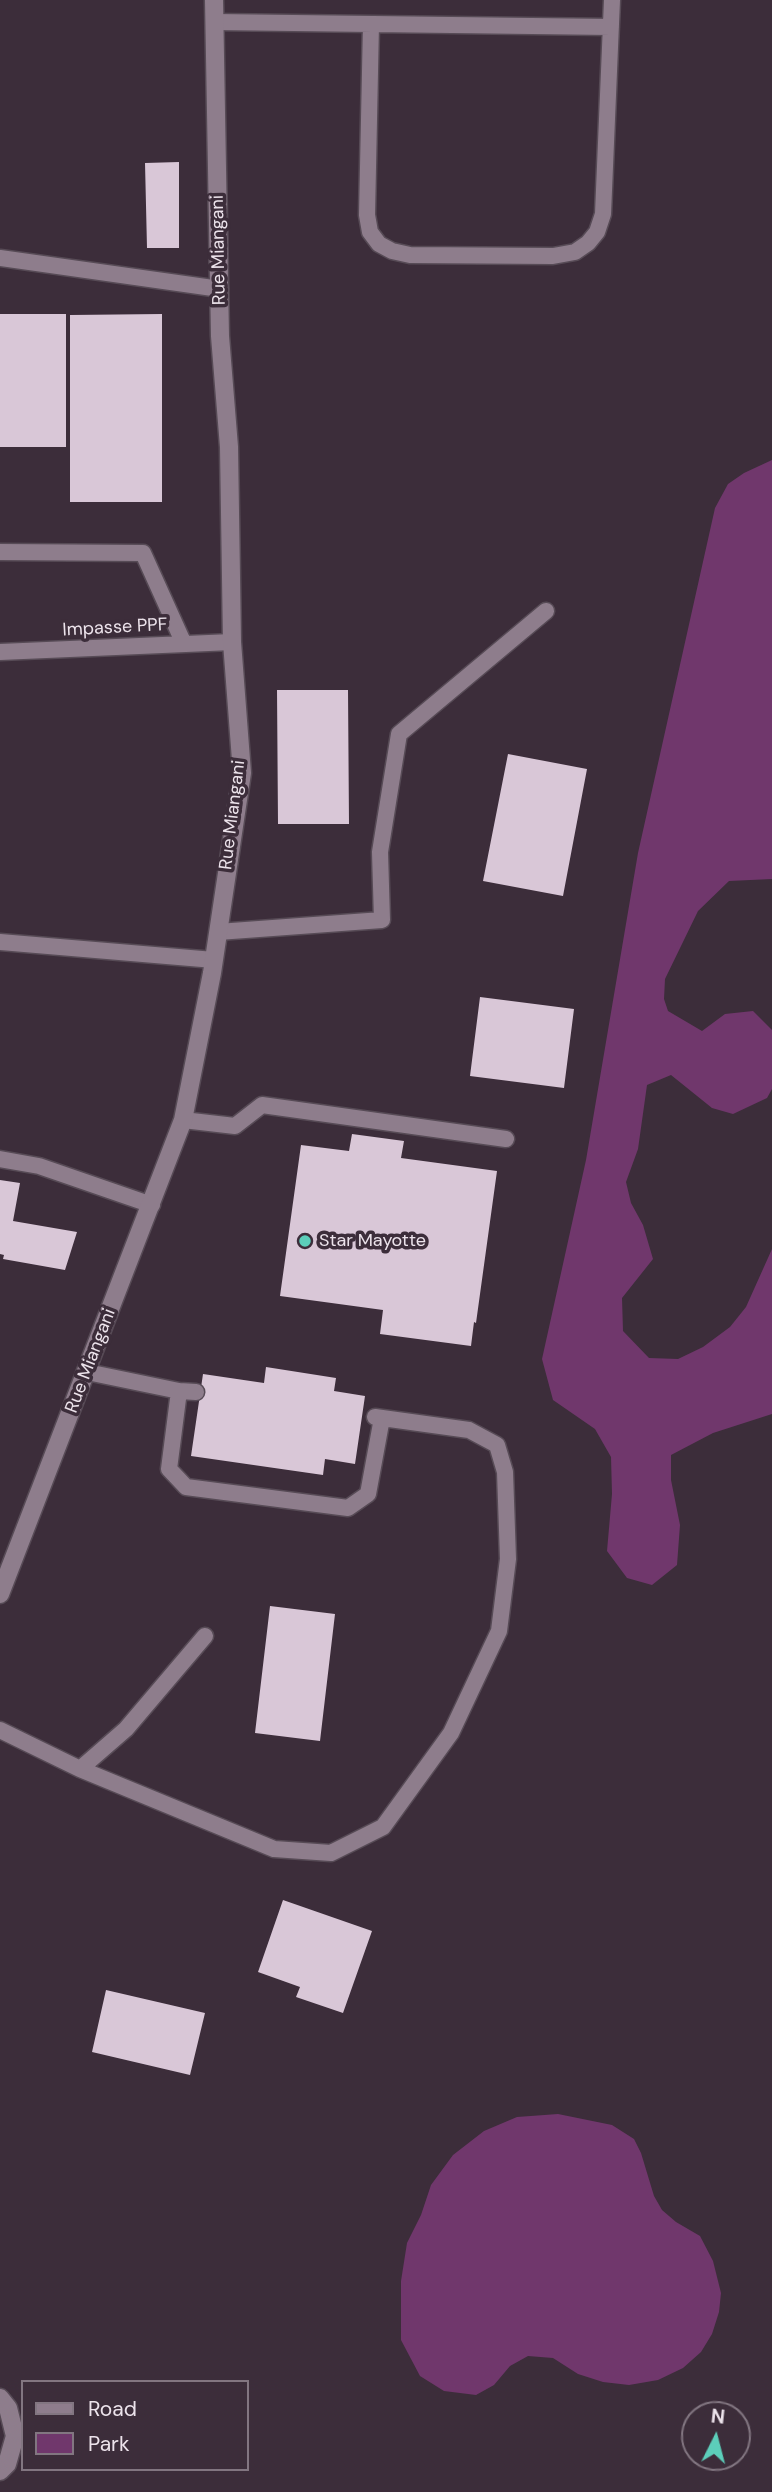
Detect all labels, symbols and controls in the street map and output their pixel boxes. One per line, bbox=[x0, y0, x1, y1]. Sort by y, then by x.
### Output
street label: Rue Miangani bbox=[207, 195, 231, 305]
street label: Impasse PPF bbox=[62, 614, 168, 642]
street label: Rue Miangani bbox=[216, 759, 250, 871]
place label: Star Mayotte bbox=[319, 1230, 426, 1252]
marker: Star Mayotte bbox=[297, 1233, 313, 1249]
street label: Rue Miangani bbox=[61, 1306, 121, 1416]
legend bbox=[21, 2380, 248, 2471]
text: Road bbox=[88, 2395, 137, 2423]
north arrow bbox=[681, 2401, 751, 2471]
text: N bbox=[710, 2403, 726, 2430]
text: Park bbox=[88, 2430, 129, 2458]

